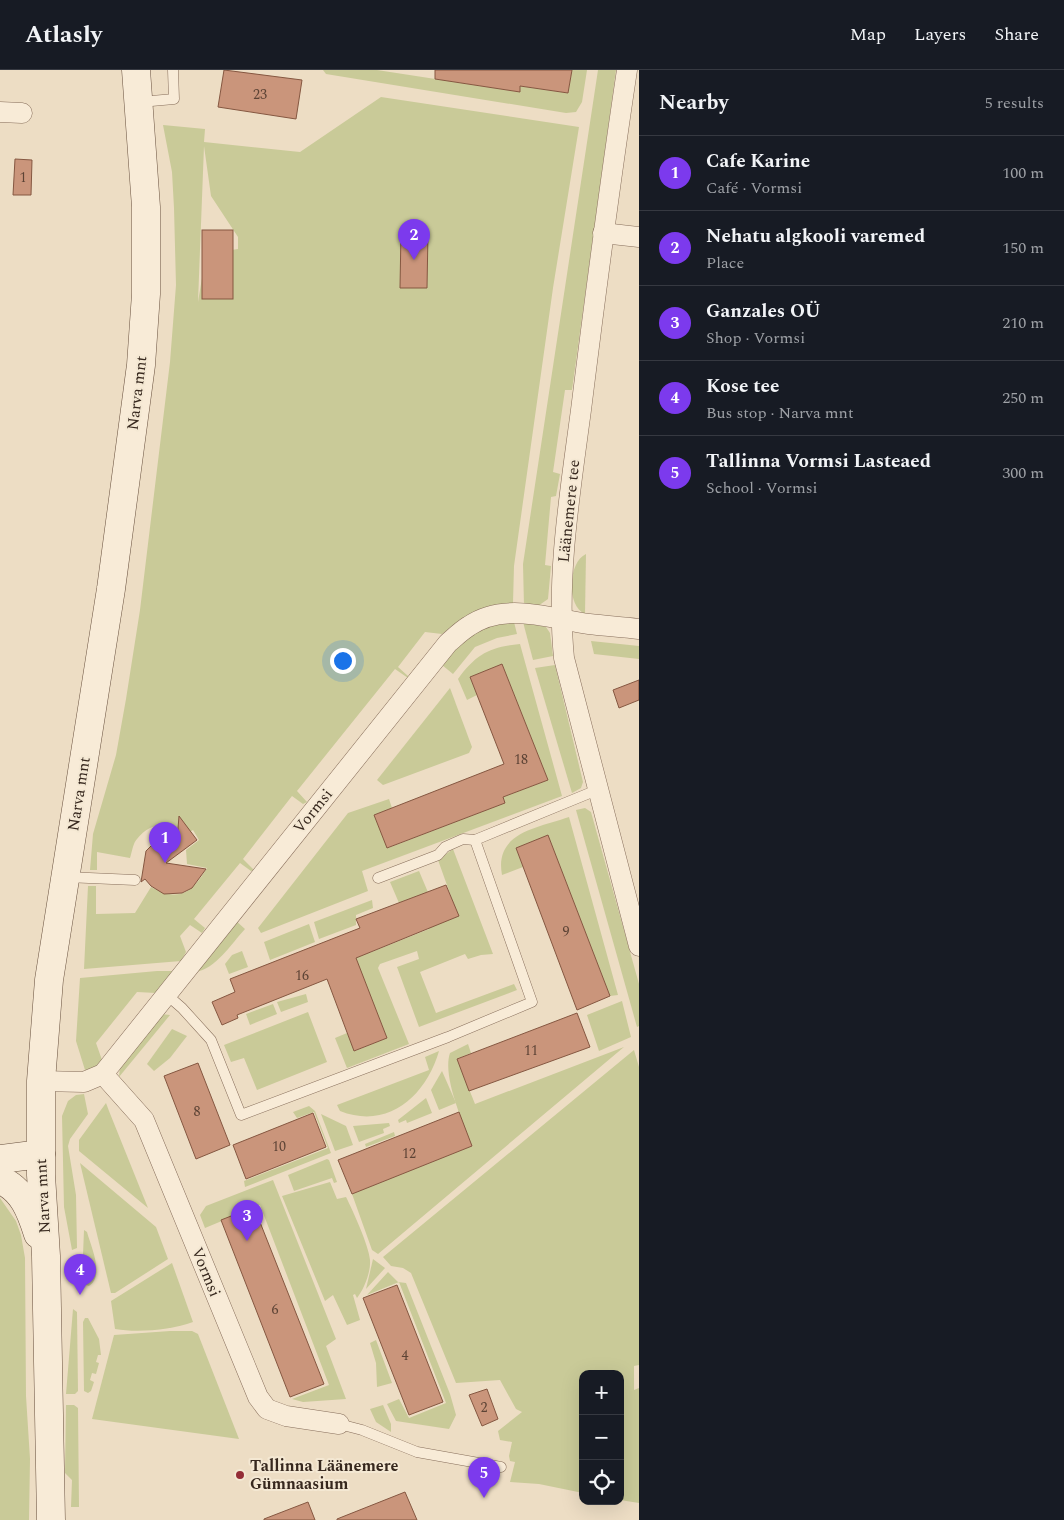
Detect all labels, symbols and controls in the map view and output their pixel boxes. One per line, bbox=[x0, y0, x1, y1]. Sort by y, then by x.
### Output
text: Atlasly bbox=[25, 17, 102, 53]
text: Map bbox=[850, 21, 886, 48]
text: Layers bbox=[914, 21, 966, 48]
text: Share bbox=[994, 21, 1039, 48]
house number: 23 bbox=[253, 84, 267, 105]
text: Nearby bbox=[659, 87, 729, 119]
text: 5 results bbox=[985, 91, 1044, 115]
text: Cafe Karine bbox=[706, 147, 810, 176]
text: 1 bbox=[671, 161, 679, 185]
text: 100 m bbox=[1002, 161, 1044, 185]
house number: 1 bbox=[20, 167, 27, 188]
text: Café · Vormsi bbox=[706, 176, 802, 200]
pin: 2 bbox=[398, 219, 430, 260]
text: Nehatu algkooli varemed bbox=[706, 222, 925, 251]
text: 2 bbox=[671, 236, 679, 260]
text: 150 m bbox=[1002, 236, 1044, 260]
text: Place bbox=[706, 251, 744, 275]
text: Ganzales OÜ bbox=[706, 297, 821, 326]
text: 3 bbox=[671, 311, 679, 335]
text: 210 m bbox=[1002, 311, 1044, 335]
text: Shop · Vormsi bbox=[706, 326, 805, 350]
street label: Narva mnt bbox=[121, 354, 154, 432]
text: Kose tee bbox=[706, 372, 780, 401]
text: 4 bbox=[671, 386, 679, 410]
text: 250 m bbox=[1002, 386, 1044, 410]
text: Bus stop · Narva mnt bbox=[706, 401, 854, 425]
text: Tallinna Vormsi Lasteaed bbox=[706, 447, 931, 476]
street label: Läänemere tee bbox=[552, 458, 586, 564]
text: 5 bbox=[671, 461, 679, 485]
text: 300 m bbox=[1002, 461, 1044, 485]
text: School · Vormsi bbox=[706, 476, 818, 500]
your location bbox=[330, 648, 356, 674]
house number: 18 bbox=[514, 749, 528, 770]
street label: Narva mnt bbox=[61, 755, 97, 833]
street label: Vormsi bbox=[287, 783, 339, 839]
pin: 1 bbox=[149, 822, 181, 863]
house number: 9 bbox=[563, 921, 570, 942]
house number: 16 bbox=[295, 965, 309, 986]
house number: 11 bbox=[524, 1040, 538, 1061]
house number: 8 bbox=[194, 1101, 201, 1122]
house number: 10 bbox=[272, 1136, 286, 1157]
house number: 12 bbox=[402, 1143, 416, 1164]
street label: Narva mnt bbox=[29, 1158, 57, 1234]
pin: 3 bbox=[231, 1200, 263, 1241]
street label: Vormsi bbox=[185, 1244, 227, 1300]
pin: 4 bbox=[64, 1254, 96, 1295]
house number: 6 bbox=[272, 1299, 279, 1320]
house number: 4 bbox=[402, 1345, 409, 1366]
map controls bbox=[579, 1370, 624, 1505]
button: + bbox=[579, 1370, 624, 1415]
house number: 2 bbox=[481, 1397, 488, 1418]
button: − bbox=[579, 1415, 624, 1460]
place label: Tallinna Läänemere Gümnaasium bbox=[250, 1454, 399, 1496]
pin: 5 bbox=[468, 1457, 500, 1498]
button: locate bbox=[579, 1460, 624, 1505]
marker: Tallinna Läänemere Gümnaasium bbox=[234, 1469, 246, 1481]

